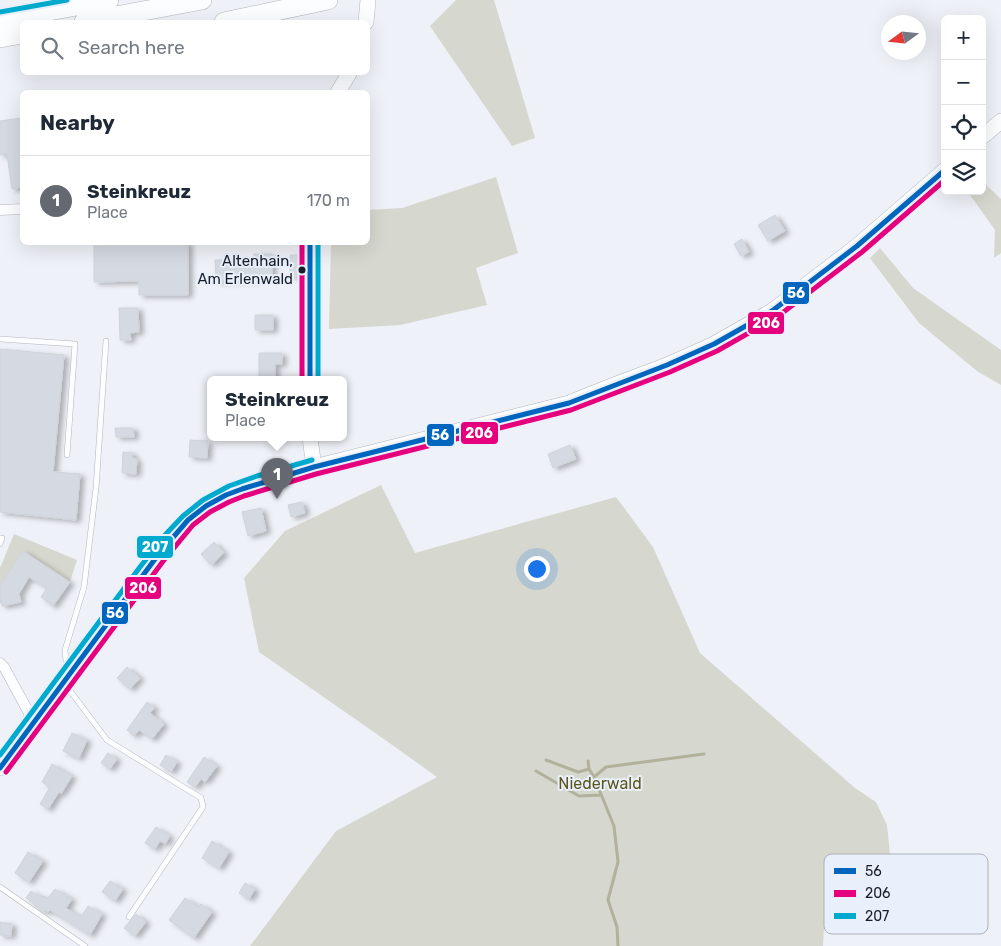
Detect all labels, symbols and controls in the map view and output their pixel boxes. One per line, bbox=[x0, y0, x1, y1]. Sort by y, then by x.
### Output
north arrow bbox=[881, 15, 926, 60]
map controls bbox=[941, 15, 986, 195]
button: + bbox=[941, 15, 986, 60]
search box bbox=[20, 20, 370, 75]
icon: search bbox=[38, 34, 66, 62]
text: Search here bbox=[78, 36, 185, 59]
button: − bbox=[941, 60, 986, 105]
button: locate bbox=[941, 105, 986, 150]
text: Nearby bbox=[40, 110, 115, 135]
button: layers bbox=[941, 150, 986, 195]
text: Steinkreuz bbox=[87, 180, 191, 203]
text: 1 bbox=[52, 191, 60, 210]
text: 170 m bbox=[307, 191, 350, 210]
text: Place bbox=[87, 203, 128, 222]
place label: Altenhain, Am Erlenwald bbox=[197, 252, 293, 288]
marker: Altenhain, Am Erlenwald bbox=[297, 265, 307, 275]
line badge: 56 bbox=[782, 281, 810, 305]
text: 56 bbox=[787, 285, 805, 302]
line badge: 206 bbox=[747, 311, 785, 335]
text: 206 bbox=[752, 315, 780, 332]
popup bbox=[207, 376, 347, 441]
text: Steinkreuz bbox=[225, 388, 329, 411]
text: Place bbox=[225, 411, 266, 430]
line badge: 206 bbox=[460, 421, 499, 445]
line badge: 56 bbox=[426, 423, 455, 447]
text: 206 bbox=[465, 425, 493, 442]
text: 56 bbox=[431, 427, 449, 444]
pin: 1 bbox=[261, 458, 293, 499]
line badge: 207 bbox=[136, 535, 174, 559]
text: 207 bbox=[142, 539, 168, 556]
your location bbox=[524, 556, 550, 582]
line badge: 206 bbox=[124, 576, 162, 600]
text: 206 bbox=[129, 580, 157, 597]
line badge: 56 bbox=[101, 601, 129, 625]
text: 56 bbox=[106, 605, 124, 622]
park label: Niederwald bbox=[558, 774, 642, 793]
legend bbox=[824, 854, 988, 934]
text: 56 bbox=[865, 863, 882, 880]
text: 206 bbox=[865, 885, 891, 902]
text: 207 bbox=[865, 908, 889, 925]

